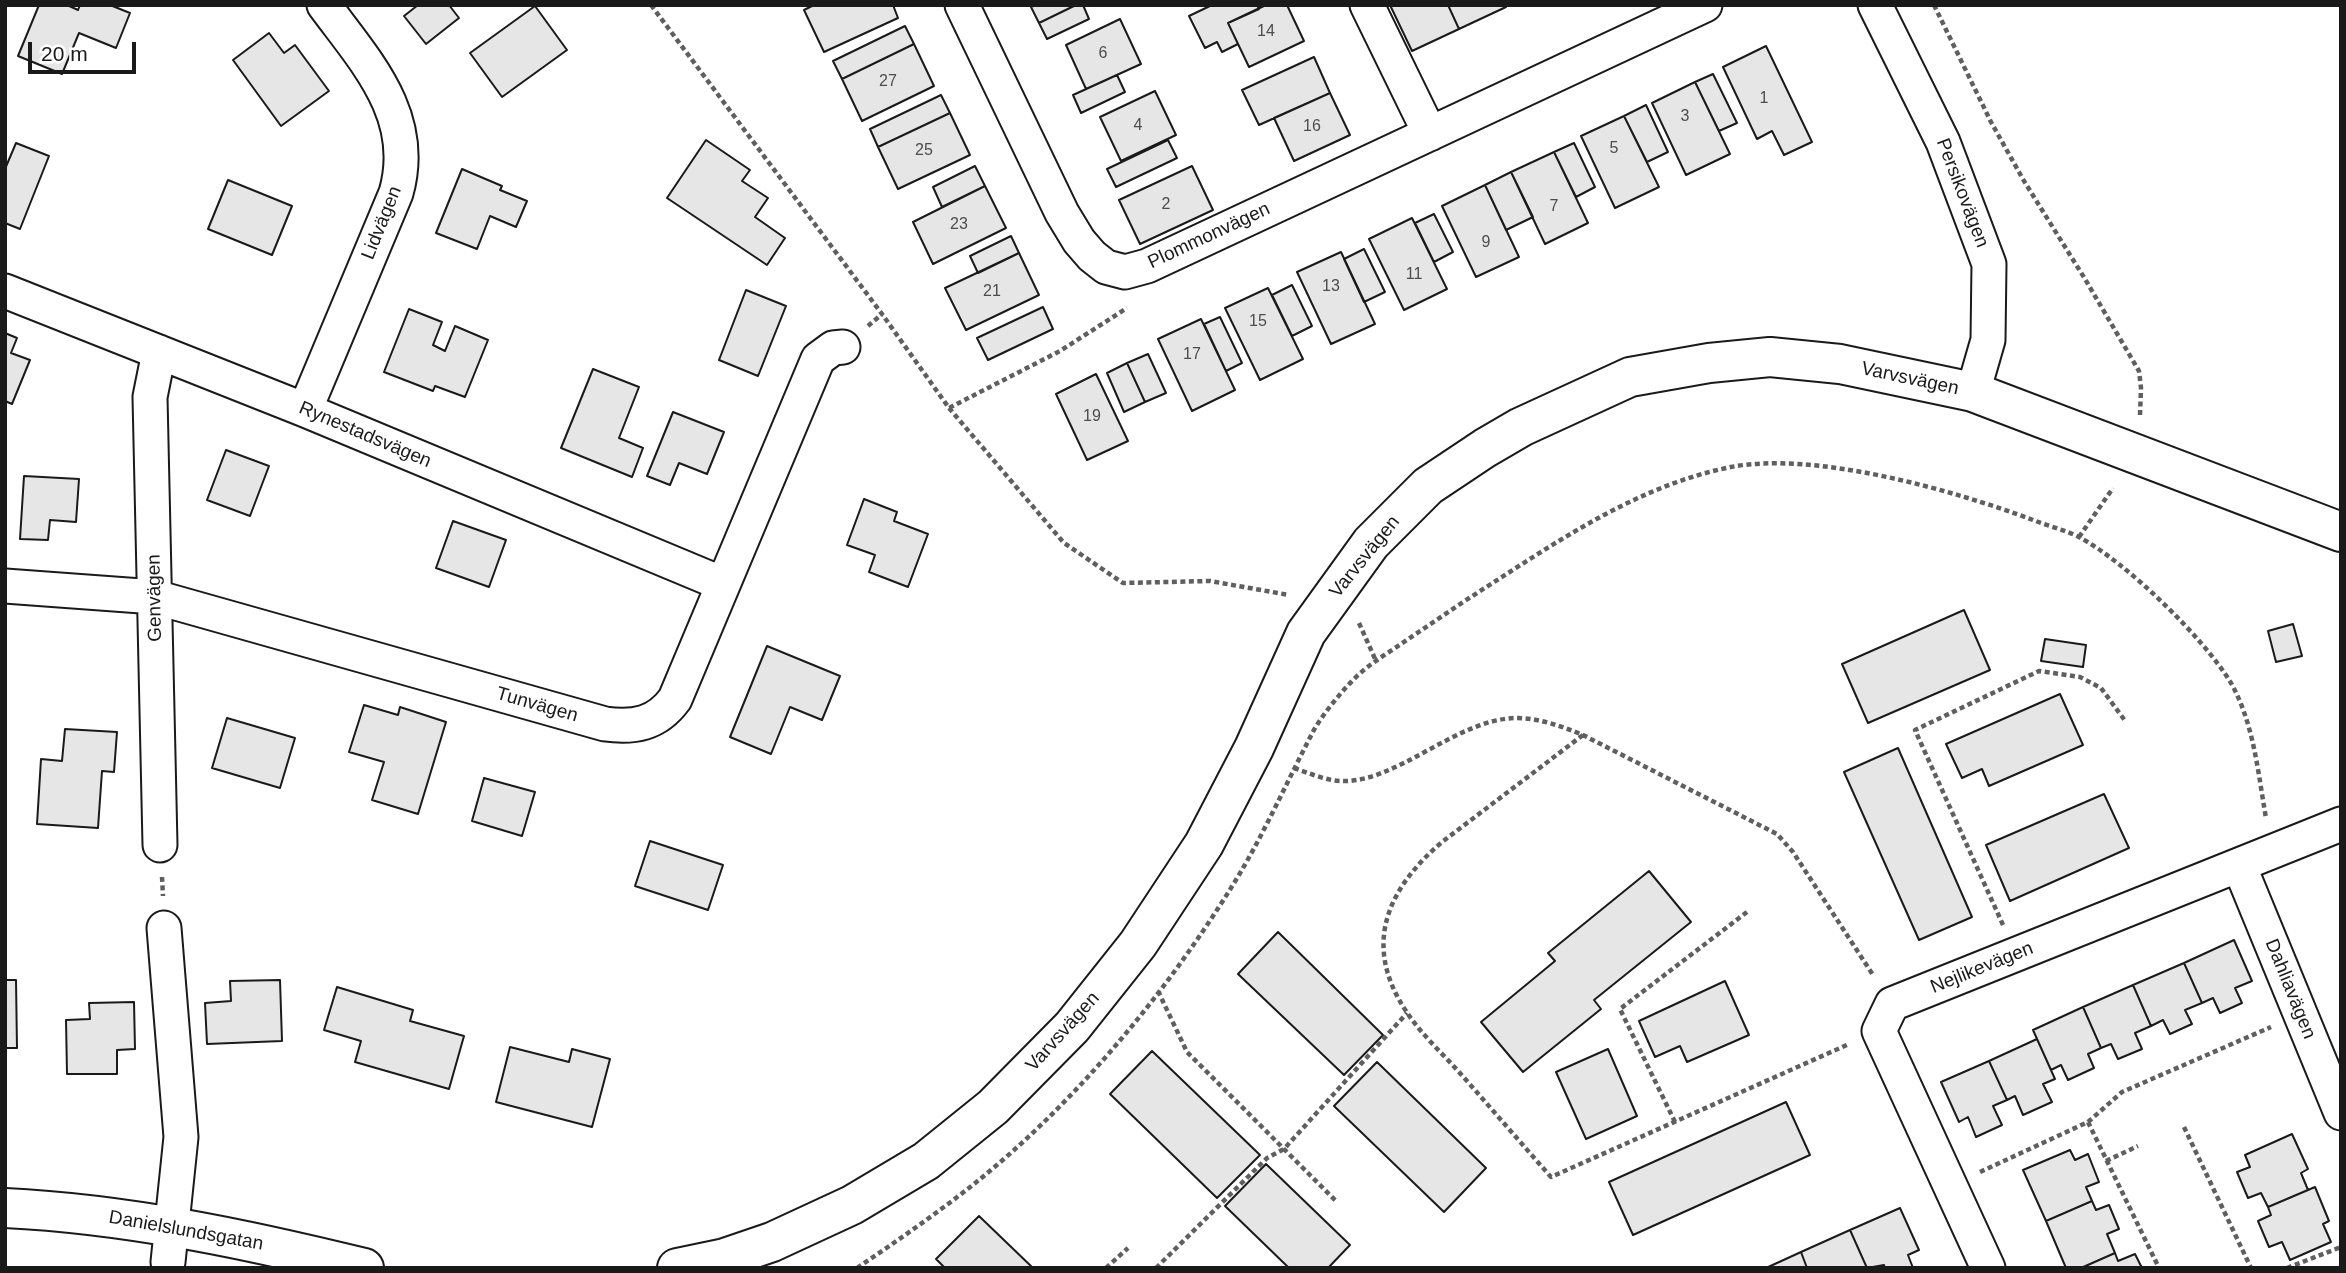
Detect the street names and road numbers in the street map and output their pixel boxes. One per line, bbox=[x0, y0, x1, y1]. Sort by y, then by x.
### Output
street label: Persikovägen bbox=[1931, 135, 1993, 251]
street label: Lidvägen bbox=[357, 183, 407, 263]
street label: Plommonvägen bbox=[1144, 198, 1274, 274]
street label: Varvsvägen bbox=[1859, 358, 1961, 400]
street label: Rynestadsvägen bbox=[295, 397, 435, 473]
street label: Varvsvägen bbox=[1325, 511, 1405, 603]
street label: Genvägen bbox=[143, 554, 167, 642]
street label: Tunvägen bbox=[494, 682, 580, 728]
street label: Dahliavägen bbox=[2260, 936, 2320, 1042]
street label: Nejlikevägen bbox=[1927, 937, 2037, 999]
street label: Varvsvägen bbox=[1021, 988, 1105, 1076]
street label: Danielslundsgatan bbox=[107, 1206, 265, 1256]

